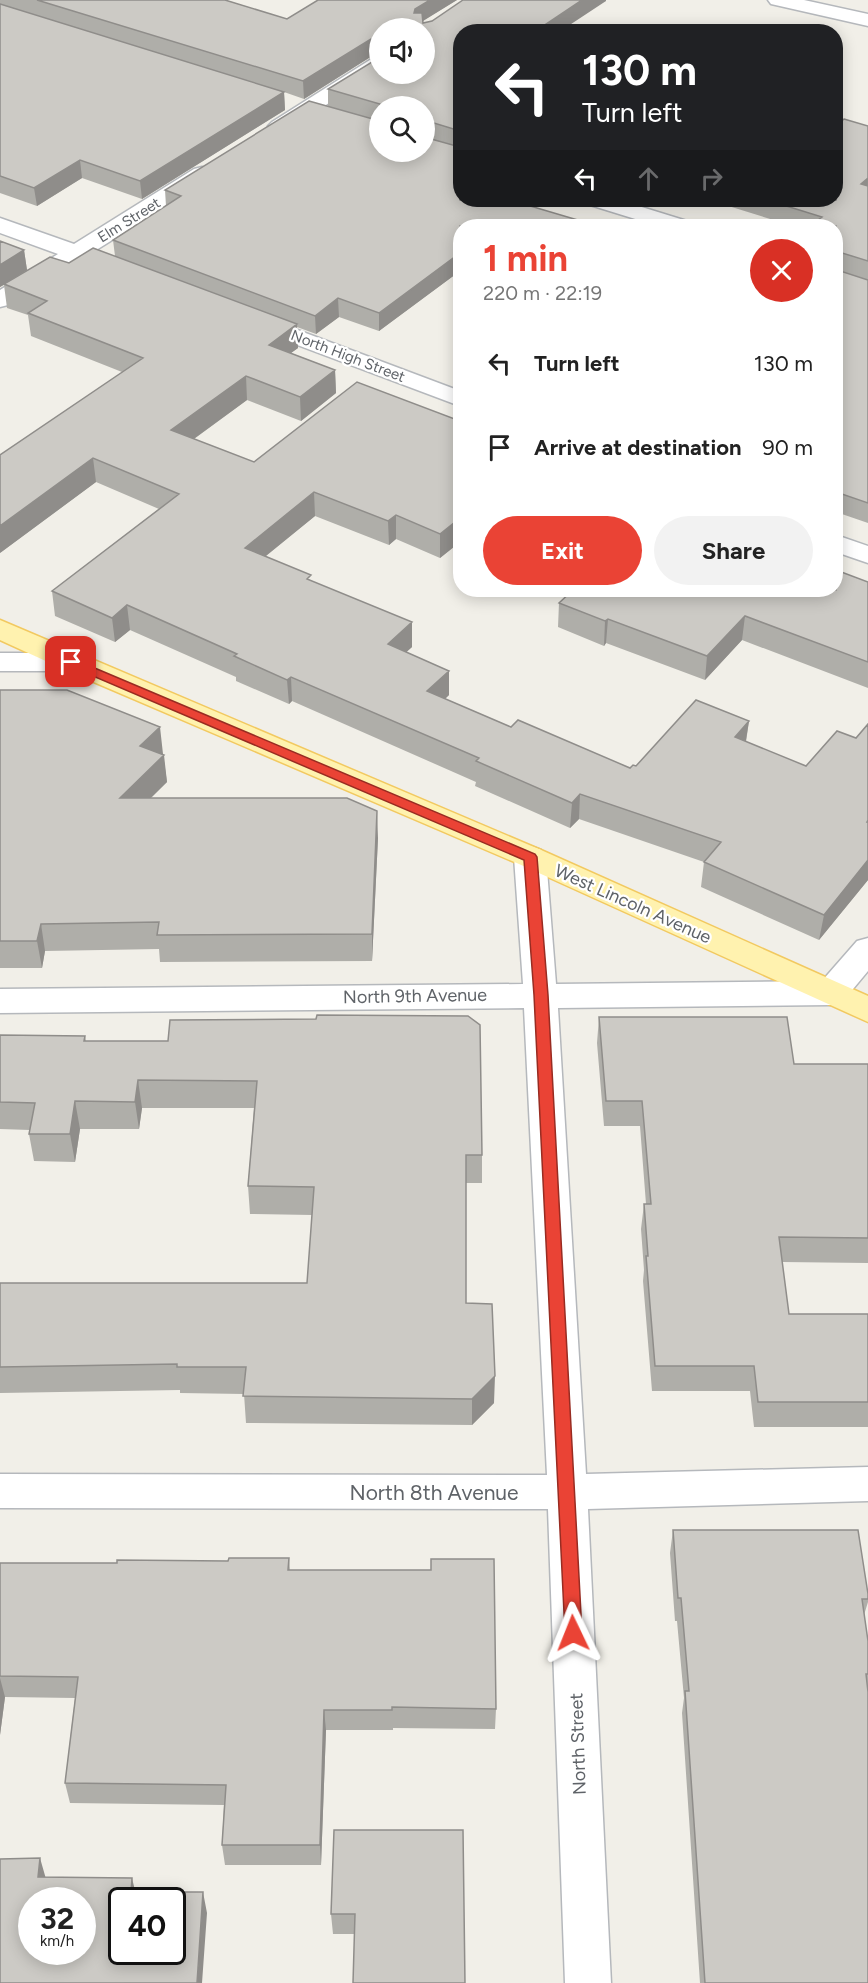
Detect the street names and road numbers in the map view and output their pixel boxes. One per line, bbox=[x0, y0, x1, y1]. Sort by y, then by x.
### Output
street label: Elm Street bbox=[94, 193, 164, 246]
street label: North High Street bbox=[288, 326, 408, 386]
street label: West Lincoln Avenue bbox=[551, 860, 715, 949]
street label: North 9th Avenue bbox=[343, 984, 487, 1008]
street label: North 8th Avenue bbox=[349, 1480, 519, 1505]
street label: North Street bbox=[565, 1692, 591, 1795]

